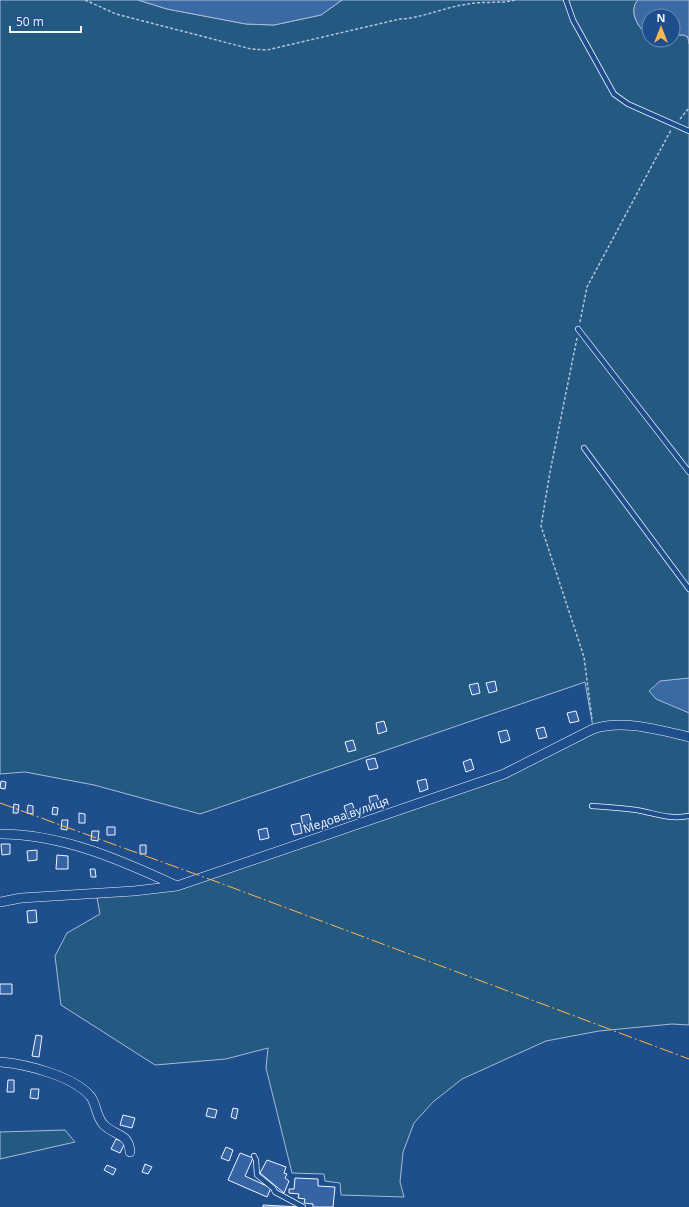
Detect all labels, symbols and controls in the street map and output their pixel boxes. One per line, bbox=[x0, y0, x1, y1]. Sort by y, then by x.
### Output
scale bar bbox=[10, 8, 81, 34]
north arrow bbox=[641, 8, 681, 48]
text: N bbox=[657, 10, 665, 25]
text: 50 m bbox=[16, 13, 44, 30]
street label: Медова вулиця bbox=[301, 792, 391, 837]

